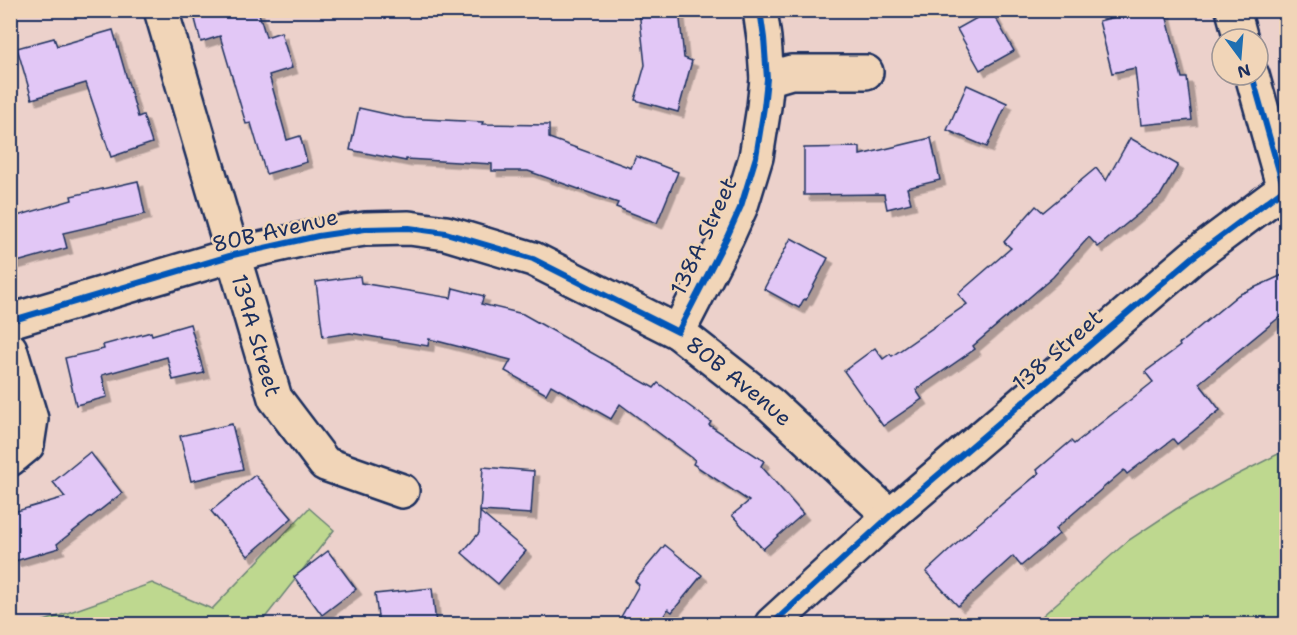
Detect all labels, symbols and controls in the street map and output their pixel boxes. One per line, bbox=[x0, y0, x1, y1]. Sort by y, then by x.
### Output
north arrow bbox=[1210, 27, 1270, 87]
text: N bbox=[1235, 59, 1253, 83]
street label: 138A Street bbox=[664, 173, 743, 300]
street label: 80B Avenue bbox=[209, 202, 341, 259]
street label: 139A Street bbox=[224, 271, 288, 400]
street label: 138 Street bbox=[1006, 303, 1109, 398]
street label: 80B Avenue bbox=[680, 330, 798, 433]

